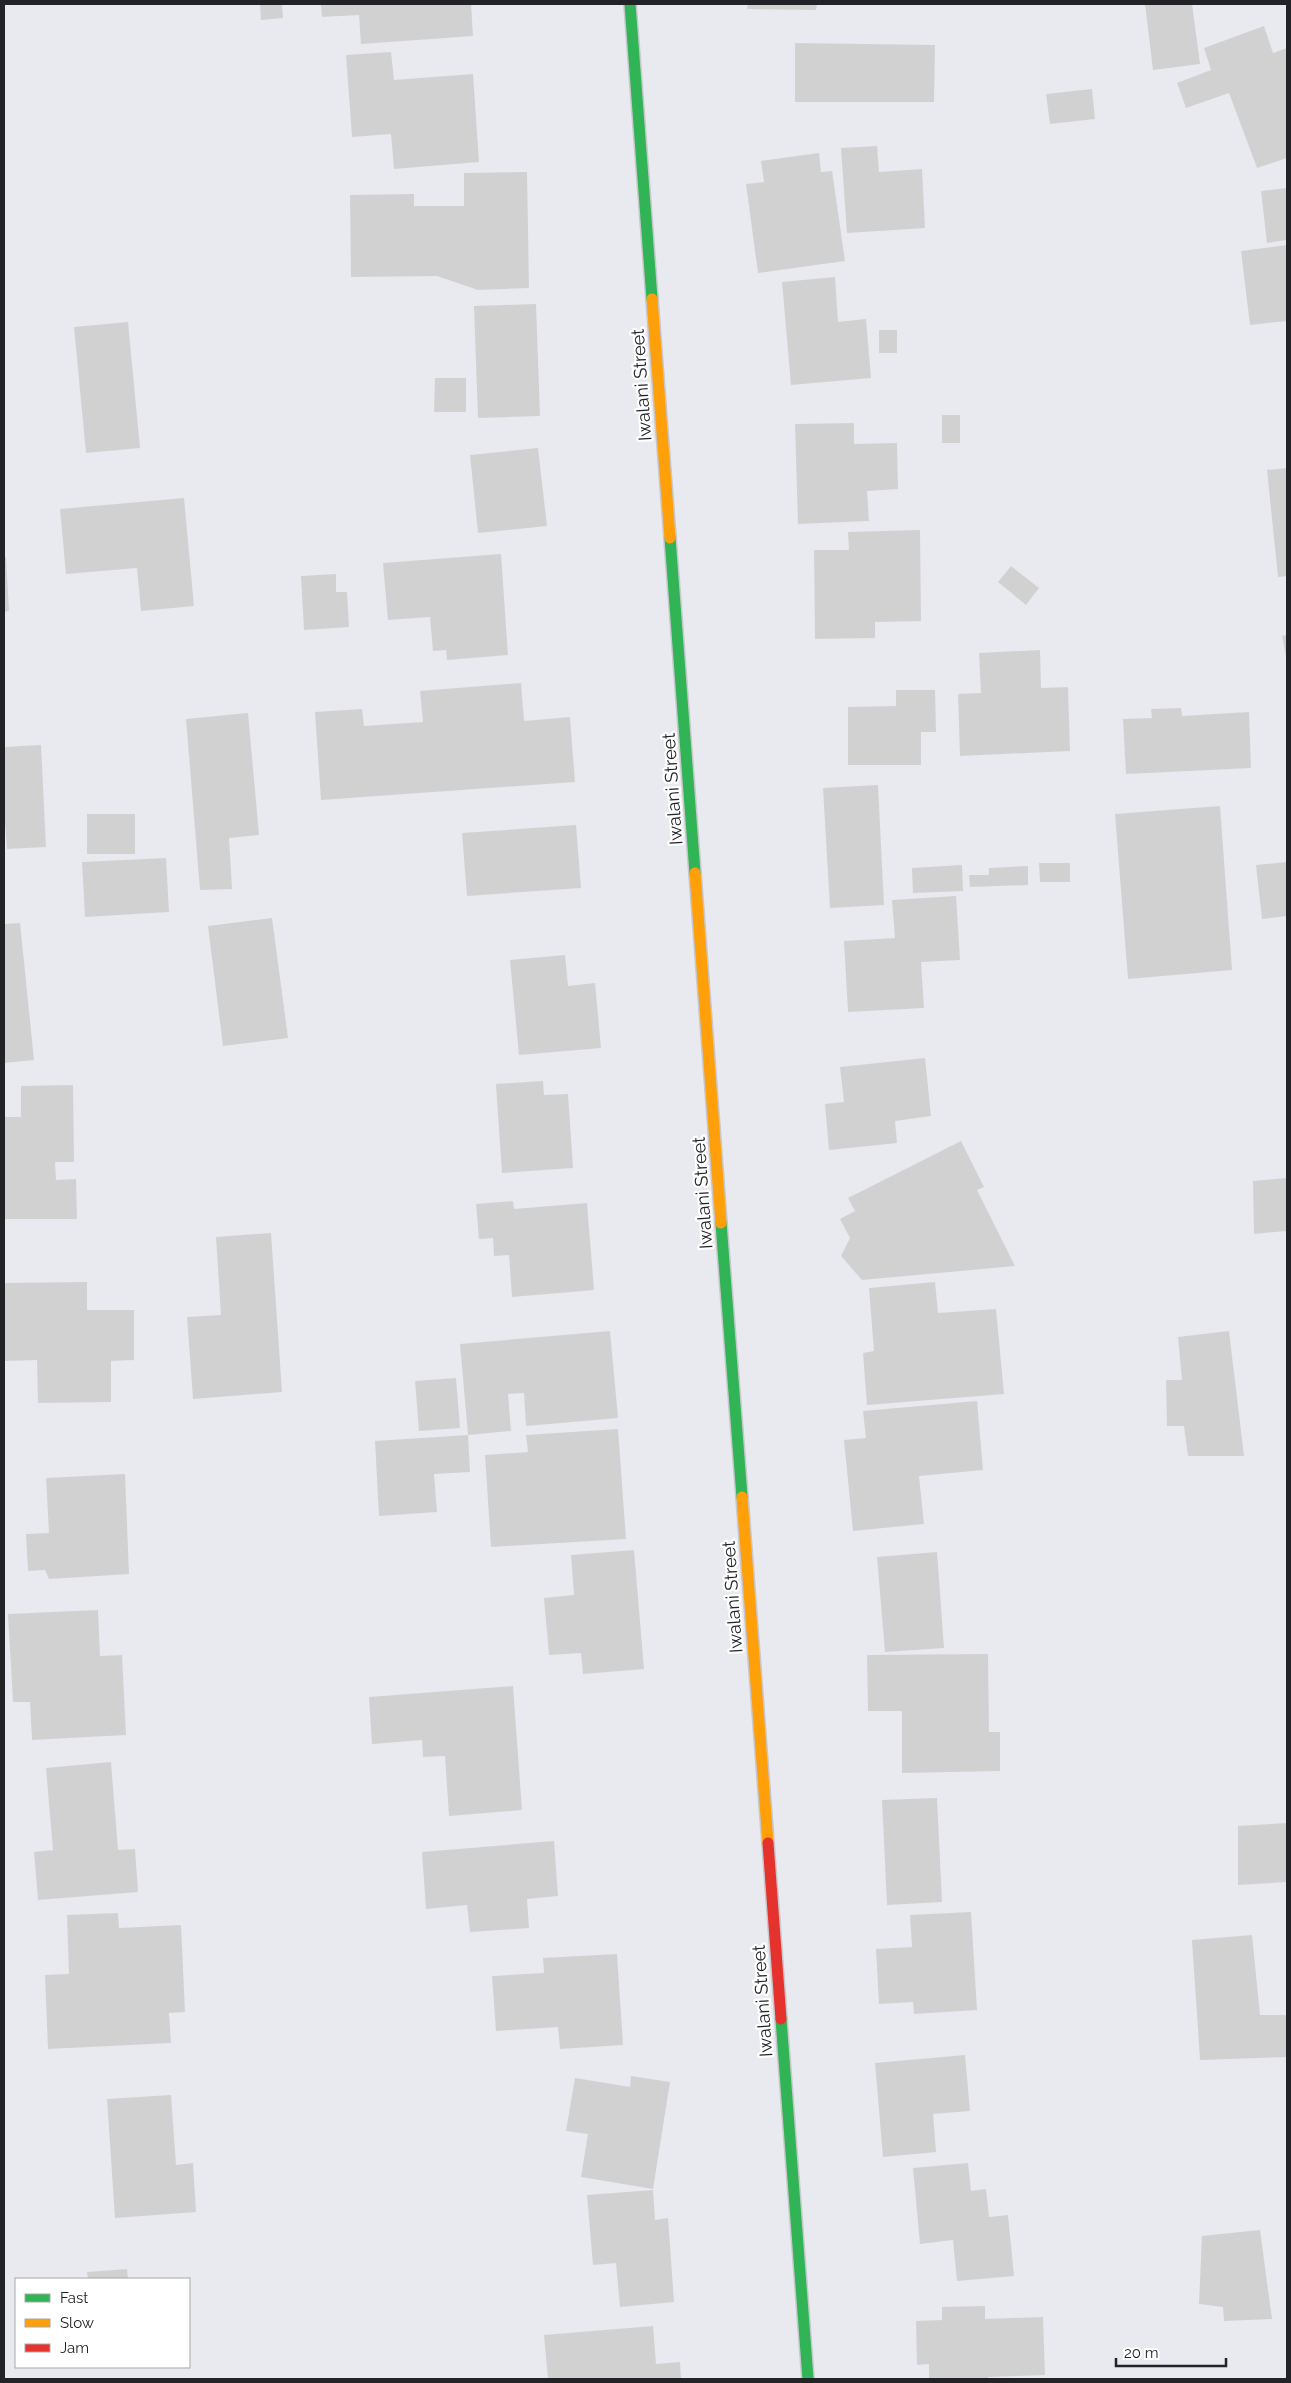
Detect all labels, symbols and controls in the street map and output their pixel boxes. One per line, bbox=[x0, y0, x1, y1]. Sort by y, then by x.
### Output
street label: Iwalani Street bbox=[627, 328, 655, 442]
street label: Iwalani Street bbox=[658, 732, 686, 846]
street label: Iwalani Street bbox=[688, 1136, 716, 1250]
street label: Iwalani Street bbox=[718, 1540, 746, 1654]
street label: Iwalani Street bbox=[748, 1944, 776, 2058]
legend bbox=[15, 2278, 190, 2368]
text: Fast bbox=[60, 2289, 88, 2307]
text: Slow bbox=[60, 2314, 94, 2332]
scale bar bbox=[1116, 2336, 1226, 2368]
text: Jam bbox=[60, 2339, 89, 2357]
text: 20 m bbox=[1124, 2344, 1159, 2362]

